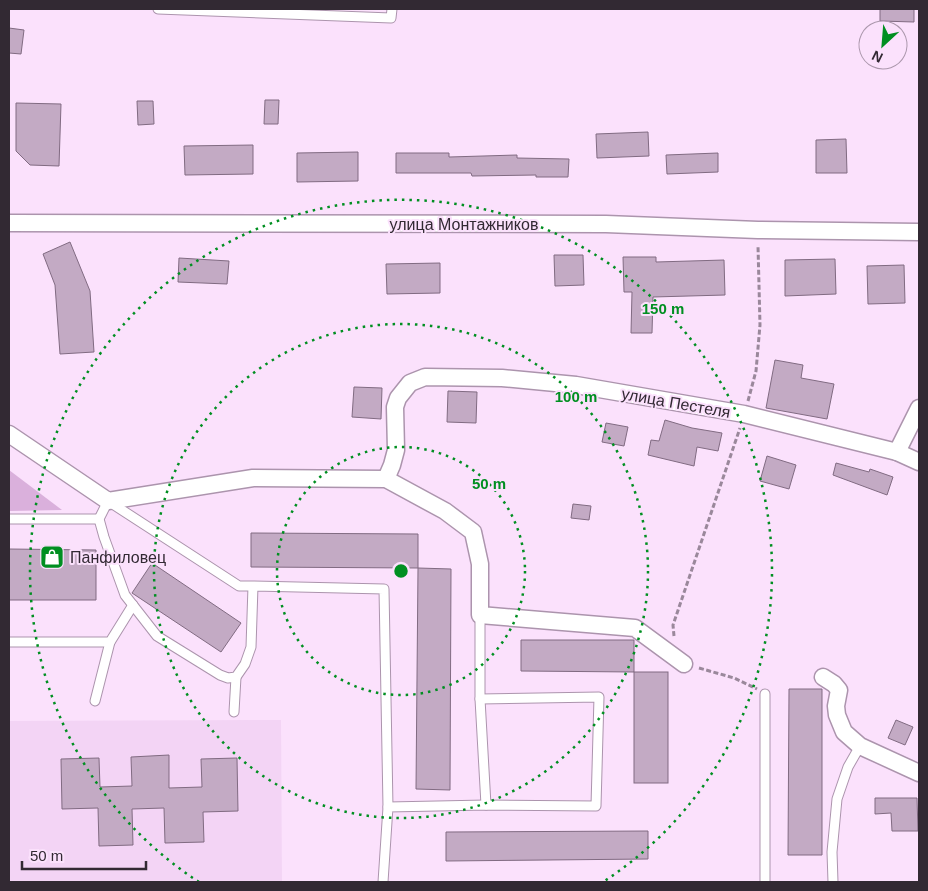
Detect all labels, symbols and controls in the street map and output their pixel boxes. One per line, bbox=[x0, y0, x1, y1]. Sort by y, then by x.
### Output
north arrow bbox=[858, 20, 908, 70]
text: N bbox=[869, 47, 885, 66]
street label: улица Монтажников bbox=[390, 216, 538, 233]
text: 150 m bbox=[642, 300, 684, 317]
street label: улица Пестеля bbox=[620, 385, 732, 421]
text: 100 m bbox=[555, 388, 597, 405]
text: 50 m bbox=[472, 475, 506, 492]
shop icon: Панфиловец bbox=[39, 544, 65, 570]
place label: Панфиловец bbox=[70, 549, 166, 566]
centre of rings bbox=[392, 562, 410, 580]
scale bar bbox=[22, 838, 146, 870]
text: 50 m bbox=[30, 847, 63, 864]

